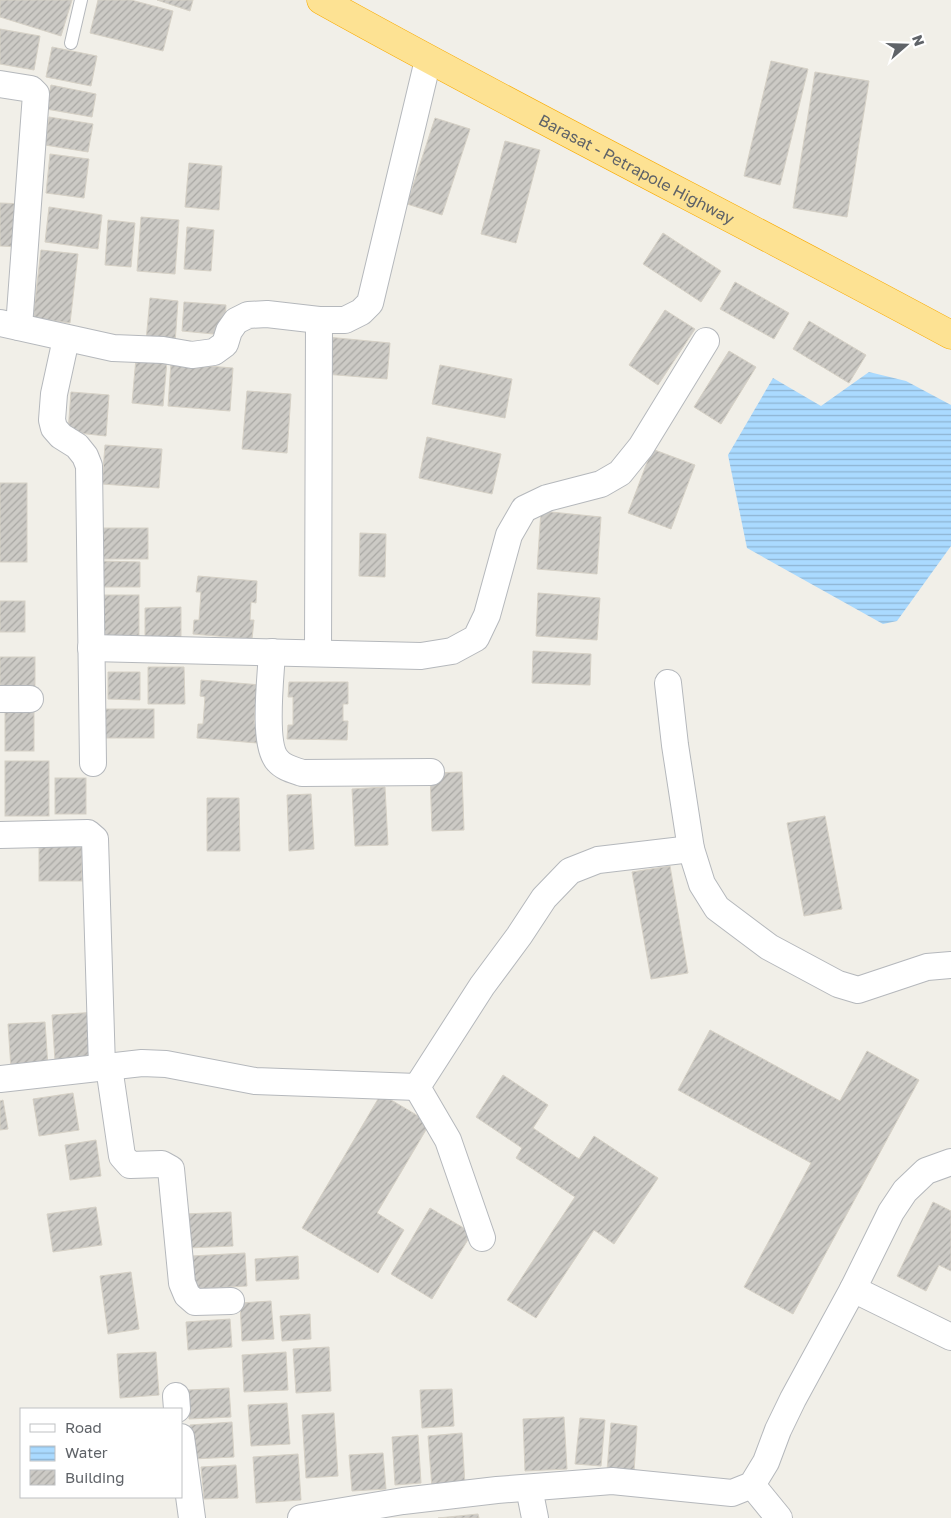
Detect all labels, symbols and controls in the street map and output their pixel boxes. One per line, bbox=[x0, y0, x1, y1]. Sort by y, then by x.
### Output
north arrow bbox=[881, 20, 931, 70]
text: N bbox=[909, 32, 928, 48]
street label: Barasat - Petrapole Highway bbox=[535, 110, 738, 228]
legend bbox=[20, 1408, 182, 1498]
text: Road bbox=[65, 1418, 102, 1436]
text: Water bbox=[65, 1443, 108, 1461]
text: Building bbox=[65, 1468, 125, 1486]

